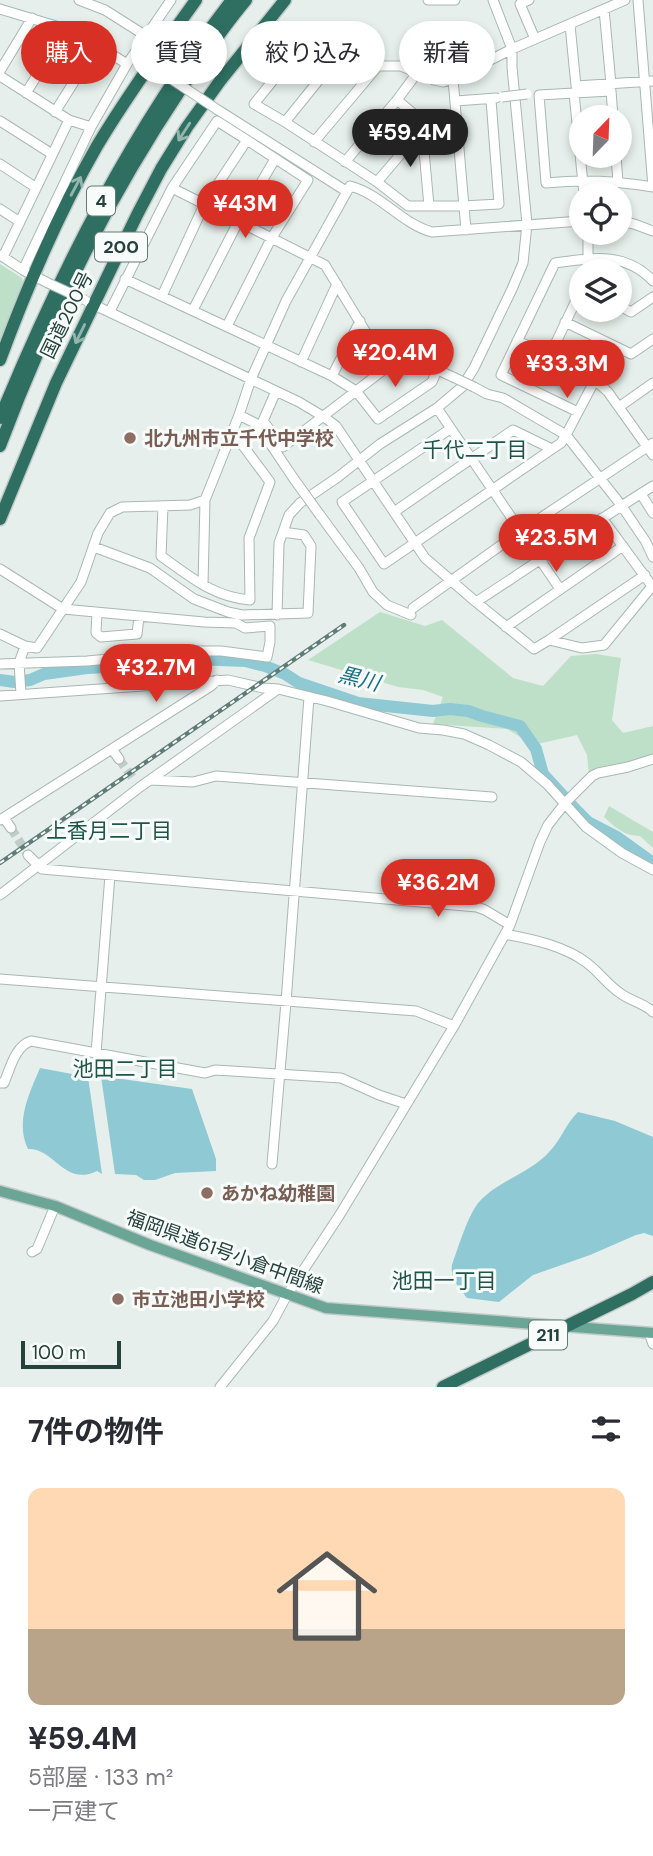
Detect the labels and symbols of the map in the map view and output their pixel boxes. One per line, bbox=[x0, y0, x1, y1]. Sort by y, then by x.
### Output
north arrow bbox=[569, 105, 632, 168]
pin: ¥59.4M bbox=[353, 110, 467, 169]
one-way arrow bbox=[177, 122, 192, 141]
one-way arrow bbox=[70, 176, 84, 197]
pin: ¥43M bbox=[204, 180, 286, 240]
road number: 4 bbox=[87, 186, 115, 216]
road number: 200 bbox=[95, 232, 147, 262]
street label: 国道200号 bbox=[35, 267, 99, 363]
one-way arrow bbox=[72, 323, 86, 344]
pin: ¥20.4M bbox=[338, 330, 452, 389]
pin: ¥33.3M bbox=[510, 340, 624, 400]
place label: 北九州市立千代中学校 bbox=[144, 426, 334, 451]
marker: 北九州市立千代中学校 bbox=[122, 430, 138, 446]
district label: 千代二丁目 bbox=[423, 436, 528, 464]
pin: ¥23.5M bbox=[499, 514, 613, 574]
pin: ¥32.7M bbox=[99, 644, 213, 704]
water label: 黒川 bbox=[335, 660, 385, 698]
district label: 上香月二丁目 bbox=[46, 817, 172, 845]
pin: ¥36.2M bbox=[381, 860, 495, 919]
district label: 池田二丁目 bbox=[73, 1055, 178, 1083]
place label: あかね幼稚園 bbox=[221, 1181, 335, 1206]
marker: あかね幼稚園 bbox=[199, 1185, 215, 1201]
street label: 福岡県道61号小倉中間線 bbox=[123, 1205, 327, 1299]
district label: 池田一丁目 bbox=[392, 1267, 497, 1295]
place label: 市立池田小学校 bbox=[132, 1287, 265, 1312]
marker: 市立池田小学校 bbox=[110, 1291, 126, 1307]
road number: 211 bbox=[529, 1320, 567, 1350]
scale bar bbox=[21, 1338, 121, 1370]

